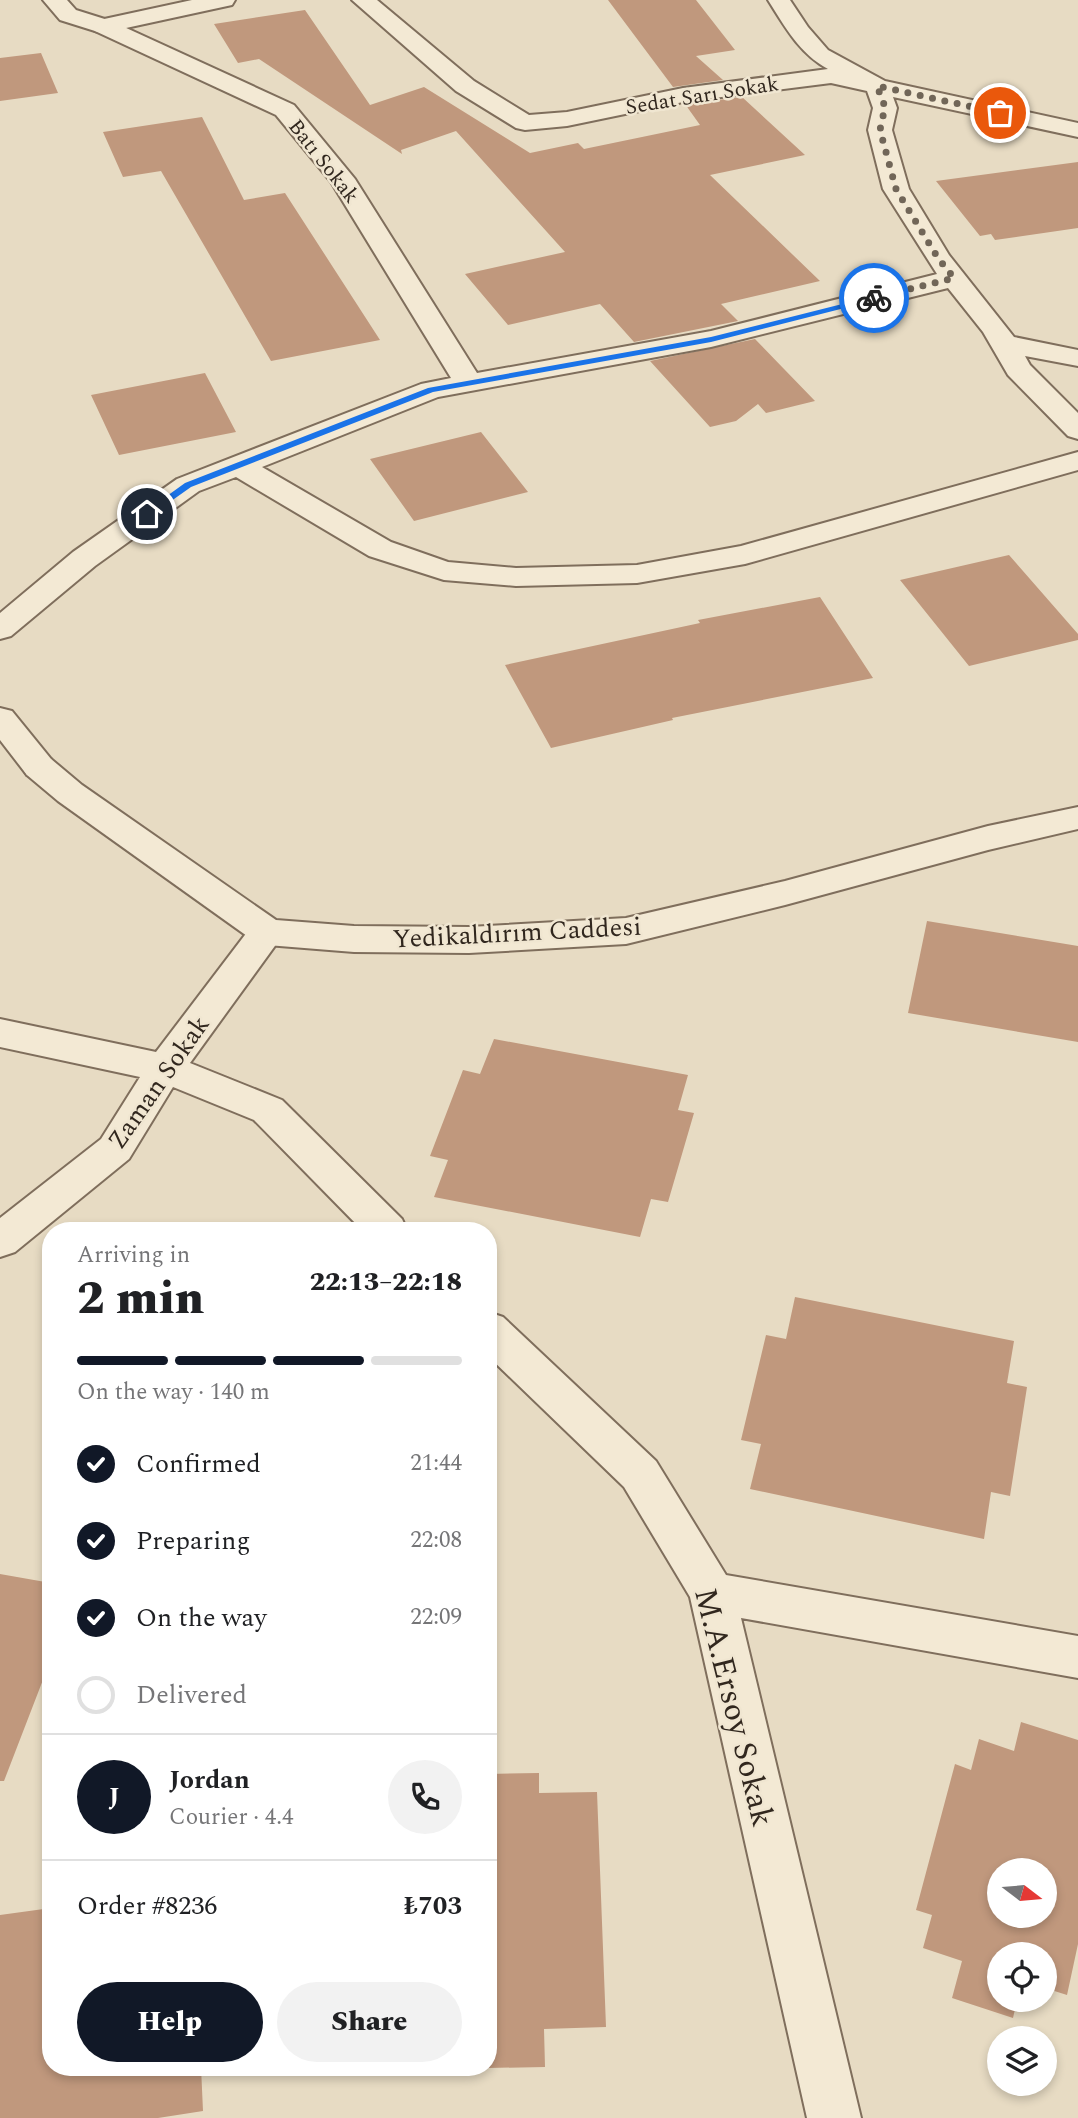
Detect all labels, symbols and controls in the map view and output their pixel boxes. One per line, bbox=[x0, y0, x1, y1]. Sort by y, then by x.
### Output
street label: Sedat Sarı Sokak bbox=[623, 68, 781, 124]
pin bbox=[970, 83, 1030, 143]
icon: bag bbox=[981, 94, 1019, 132]
street label: Batı Sokak bbox=[280, 113, 367, 211]
courier bbox=[839, 263, 909, 333]
icon: bike bbox=[855, 279, 893, 317]
pin bbox=[117, 484, 177, 544]
icon: home bbox=[128, 495, 166, 533]
street label: Yedikaldırım Caddesi bbox=[392, 907, 642, 959]
street label: Zaman Sokak bbox=[98, 1007, 220, 1158]
text: Arriving in bbox=[77, 1238, 190, 1273]
text: 22:13–22:18 bbox=[310, 1262, 462, 1302]
text: 2 min bbox=[77, 1264, 204, 1334]
text: On the way · 140 m bbox=[77, 1375, 270, 1410]
text: Confirmed bbox=[136, 1444, 261, 1484]
icon: check bbox=[77, 1445, 115, 1483]
text: 21:44 bbox=[410, 1446, 462, 1481]
text: Preparing bbox=[136, 1521, 250, 1561]
icon: check bbox=[77, 1522, 115, 1560]
text: 22:08 bbox=[410, 1523, 462, 1558]
street label: M.A.Ersoy Sokak bbox=[680, 1583, 787, 1832]
text: On the way bbox=[136, 1598, 267, 1638]
icon: check bbox=[77, 1599, 115, 1637]
text: 22:09 bbox=[410, 1600, 462, 1635]
text: Delivered bbox=[136, 1675, 247, 1715]
text: Jordan bbox=[169, 1760, 250, 1800]
button: phone bbox=[388, 1760, 462, 1834]
text: J bbox=[108, 1777, 120, 1817]
text: Courier · 4.4 bbox=[169, 1800, 294, 1835]
north arrow bbox=[987, 1858, 1057, 1928]
map controls bbox=[987, 1858, 1057, 2096]
text: Order #8236 bbox=[77, 1886, 217, 1926]
text: ₺703 bbox=[404, 1886, 462, 1926]
button: locate bbox=[987, 1942, 1057, 2012]
button: Help bbox=[77, 1982, 263, 2062]
button: Share bbox=[277, 1982, 462, 2062]
button: layers bbox=[987, 2026, 1057, 2096]

